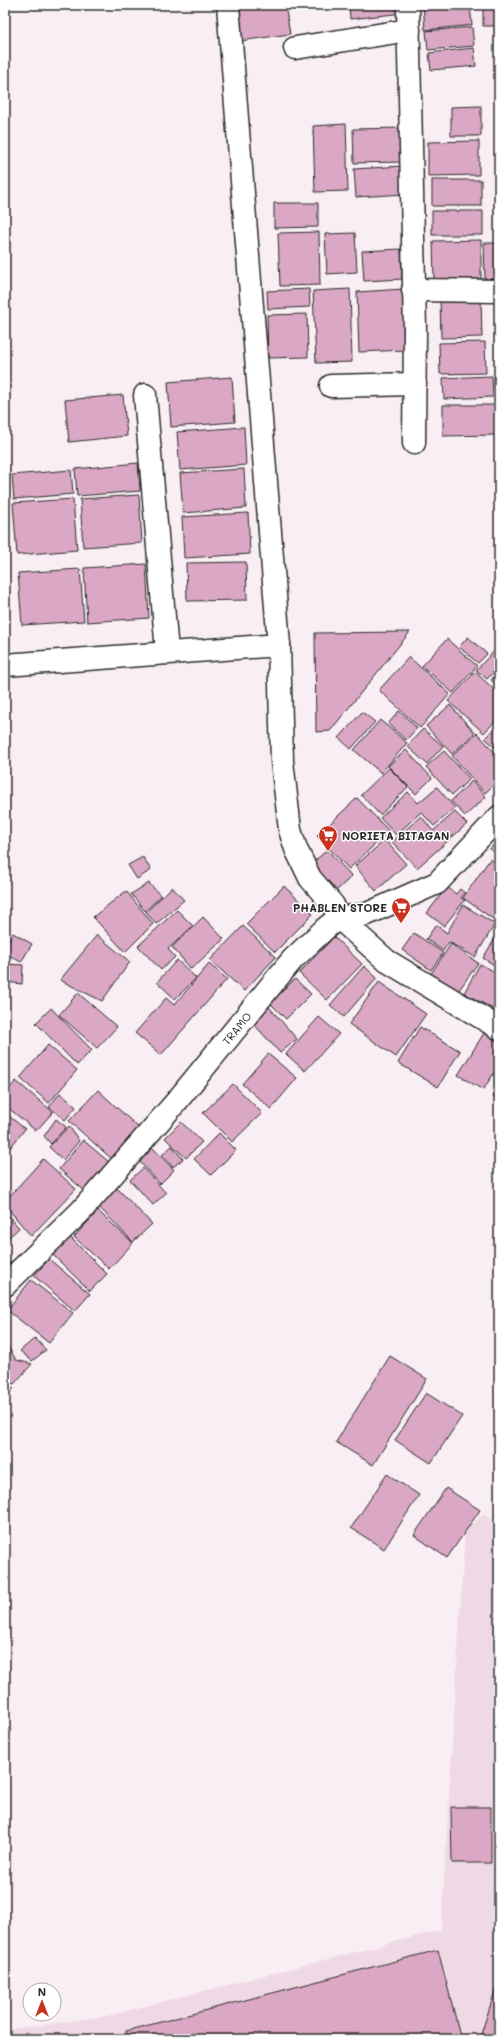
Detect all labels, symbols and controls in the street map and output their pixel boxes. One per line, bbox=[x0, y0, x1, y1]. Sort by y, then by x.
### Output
supermarket icon: NORIETA BITAGAN bbox=[317, 824, 339, 852]
place label: NORIETA BITAGAN bbox=[342, 828, 449, 843]
supermarket icon: PHABLEN STORE bbox=[390, 896, 412, 924]
place label: PHABLEN STORE bbox=[293, 900, 387, 915]
street label: TRAMO bbox=[218, 1008, 254, 1048]
north arrow bbox=[22, 1982, 62, 2022]
text: N bbox=[38, 1984, 46, 1999]

